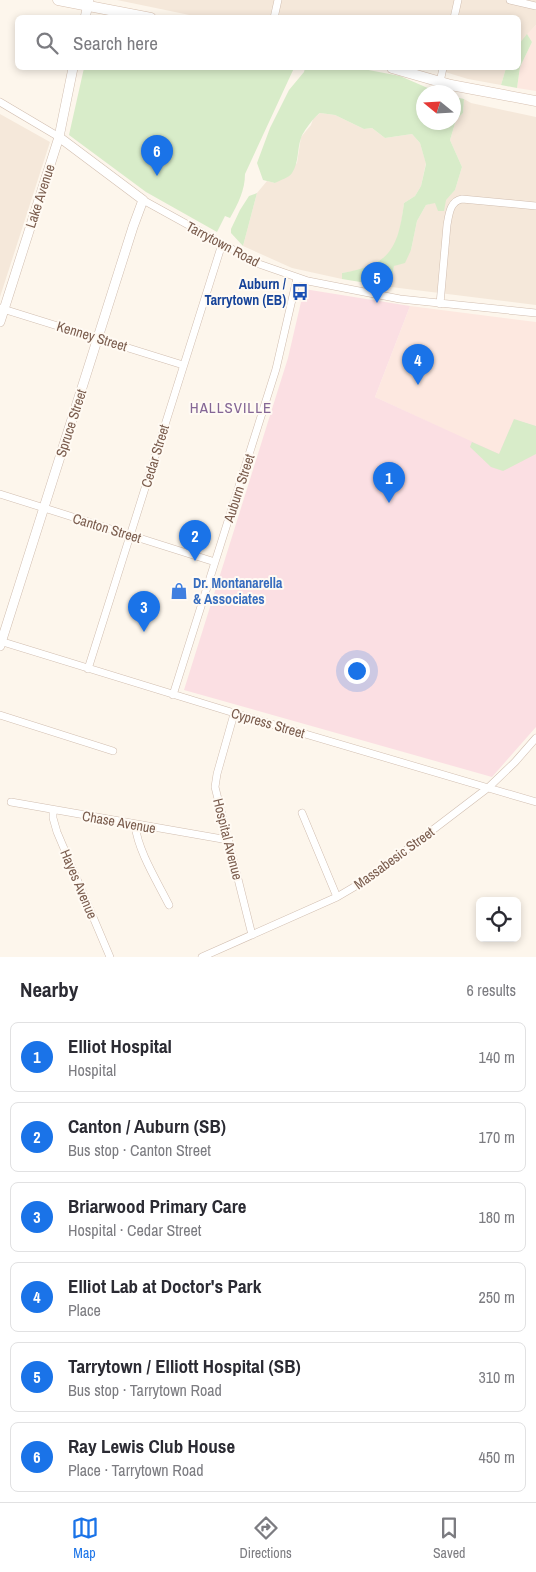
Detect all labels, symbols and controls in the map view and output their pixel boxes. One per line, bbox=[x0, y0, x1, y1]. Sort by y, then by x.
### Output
search box bbox=[15, 15, 521, 70]
icon: search bbox=[33, 29, 61, 57]
text: Search here bbox=[73, 30, 158, 56]
north arrow bbox=[416, 85, 461, 130]
pin: 6 bbox=[141, 135, 173, 176]
street label: Lake Avenue bbox=[21, 162, 59, 230]
street label: Tarrytown Road bbox=[183, 217, 263, 271]
pin: 5 bbox=[361, 262, 393, 303]
place label: Auburn / Tarrytown (EB) bbox=[205, 275, 287, 309]
bus stop icon: Auburn / Tarrytown (EB) bbox=[290, 282, 310, 302]
street label: Kenney Street bbox=[55, 317, 129, 355]
pin: 4 bbox=[402, 344, 434, 385]
street label: Spruce Street bbox=[52, 387, 90, 459]
district label: HALLSVILLE bbox=[190, 397, 272, 418]
street label: Cedar Street bbox=[137, 422, 173, 490]
street label: Auburn Street bbox=[219, 452, 259, 525]
pin: 1 bbox=[373, 462, 405, 503]
street label: Canton Street bbox=[70, 509, 144, 547]
pin: 2 bbox=[179, 520, 211, 561]
place label: Dr. Montanarella & Associates bbox=[193, 574, 283, 608]
shop icon: Dr. Montanarella & Associates bbox=[169, 581, 189, 601]
pin: 3 bbox=[128, 591, 160, 632]
your location bbox=[344, 658, 370, 684]
street label: Cypress Street bbox=[229, 704, 307, 742]
street label: Hospital Avenue bbox=[209, 796, 247, 882]
street label: Chase Avenue bbox=[81, 807, 157, 837]
street label: Massabesic Street bbox=[350, 823, 438, 893]
street label: Hayes Avenue bbox=[56, 846, 102, 922]
map controls bbox=[476, 897, 521, 942]
button: locate bbox=[476, 897, 521, 942]
text: Nearby bbox=[20, 975, 78, 1004]
text: 6 results bbox=[466, 979, 516, 1001]
text: Elliot Hospital bbox=[68, 1033, 172, 1059]
text: 1 bbox=[33, 1046, 41, 1068]
text: 140 m bbox=[479, 1046, 515, 1068]
text: Hospital bbox=[68, 1059, 116, 1081]
text: Canton / Auburn (SB) bbox=[68, 1113, 226, 1139]
text: 2 bbox=[33, 1126, 41, 1148]
text: 170 m bbox=[479, 1126, 515, 1148]
text: Bus stop · Canton Street bbox=[68, 1139, 211, 1161]
text: Briarwood Primary Care bbox=[68, 1193, 246, 1219]
text: 3 bbox=[33, 1206, 41, 1228]
text: 180 m bbox=[479, 1206, 515, 1228]
text: Hospital · Cedar Street bbox=[68, 1219, 201, 1241]
text: Elliot Lab at Doctor's Park bbox=[68, 1273, 261, 1299]
text: 4 bbox=[33, 1286, 41, 1308]
text: 250 m bbox=[479, 1286, 515, 1308]
text: Place bbox=[68, 1299, 101, 1321]
text: Tarrytown / Elliott Hospital (SB) bbox=[68, 1353, 301, 1379]
text: 5 bbox=[33, 1366, 41, 1388]
text: 310 m bbox=[479, 1366, 515, 1388]
text: Bus stop · Tarrytown Road bbox=[68, 1379, 222, 1401]
text: Ray Lewis Club House bbox=[68, 1433, 235, 1459]
text: 6 bbox=[33, 1446, 41, 1468]
text: 450 m bbox=[479, 1446, 515, 1468]
text: Place · Tarrytown Road bbox=[68, 1459, 204, 1481]
tab: Map bbox=[71, 1514, 99, 1562]
tab: Directions bbox=[240, 1514, 292, 1562]
tab: Saved bbox=[433, 1514, 465, 1562]

